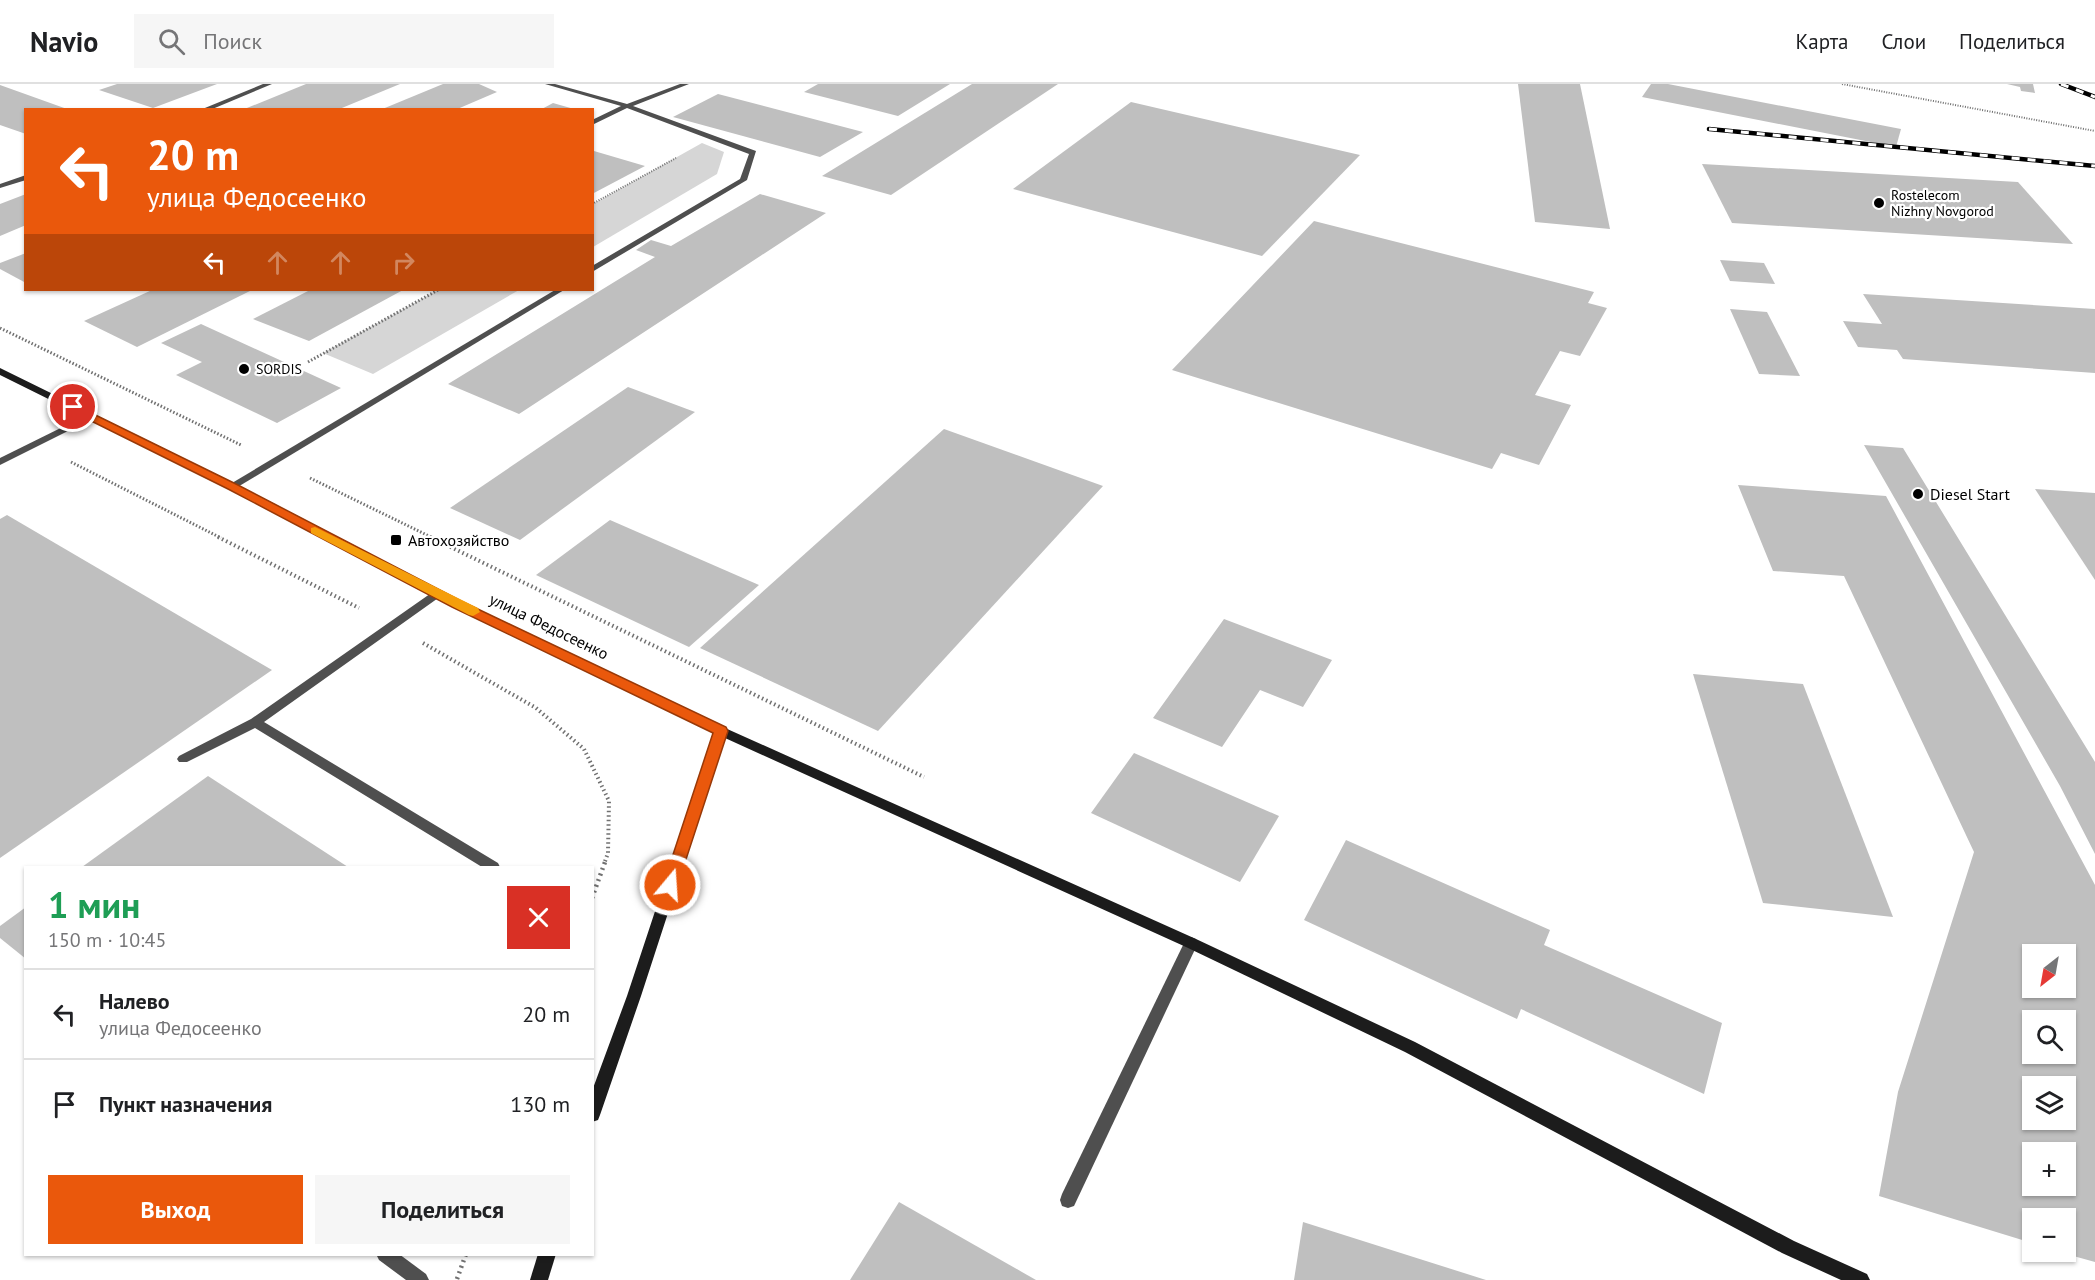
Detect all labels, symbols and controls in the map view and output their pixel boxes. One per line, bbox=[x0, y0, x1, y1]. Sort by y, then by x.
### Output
search box bbox=[134, 14, 554, 68]
text: Navio bbox=[30, 23, 98, 60]
icon: search bbox=[155, 25, 188, 58]
text: Поиск bbox=[203, 27, 262, 55]
text: Карта bbox=[1795, 28, 1848, 55]
text: Слои bbox=[1881, 28, 1926, 55]
text: Поделиться bbox=[1959, 28, 2065, 55]
text: 20 m bbox=[147, 127, 239, 182]
icon: left bbox=[48, 132, 126, 210]
text: улица Федосеенко bbox=[147, 180, 367, 214]
place label: Rostelecom Nizhny Novgorod bbox=[1891, 186, 1994, 220]
marker: Rostelecom Nizhny Novgorod bbox=[1872, 196, 1886, 210]
icon: left bbox=[198, 246, 231, 279]
icon: ahead bbox=[261, 246, 294, 279]
icon: ahead bbox=[324, 246, 357, 279]
icon: right bbox=[387, 246, 420, 279]
place label: SORDIS bbox=[256, 360, 302, 378]
marker: SORDIS bbox=[237, 362, 251, 376]
pin bbox=[47, 381, 98, 432]
icon: arrive bbox=[56, 390, 89, 423]
place label: Diesel Start bbox=[1930, 484, 2010, 504]
marker: Diesel Start bbox=[1911, 487, 1925, 501]
place label: Автохозяйство bbox=[408, 530, 509, 550]
marker: Автохозяйство bbox=[389, 533, 403, 547]
street label: улица Федосеенко bbox=[486, 588, 612, 664]
position arrow bbox=[638, 853, 702, 917]
text: 1 мин bbox=[48, 881, 140, 928]
button: close bbox=[507, 886, 570, 949]
text: 150 m · 10:45 bbox=[48, 927, 166, 953]
north arrow bbox=[2022, 944, 2076, 998]
map controls bbox=[2022, 944, 2076, 1262]
text: Налево bbox=[99, 987, 170, 1015]
icon: left bbox=[48, 998, 81, 1031]
text: 20 m bbox=[522, 1000, 570, 1028]
button: search bbox=[2022, 1010, 2076, 1064]
text: улица Федосеенко bbox=[99, 1015, 262, 1041]
button: layers bbox=[2022, 1076, 2076, 1130]
icon: arrive bbox=[48, 1088, 81, 1121]
text: Пункт назначения bbox=[99, 1090, 272, 1118]
text: 130 m bbox=[510, 1090, 570, 1118]
button: + bbox=[2022, 1142, 2076, 1196]
button: Выход bbox=[48, 1175, 303, 1244]
button: Поделиться bbox=[315, 1175, 570, 1244]
button: − bbox=[2022, 1208, 2076, 1262]

